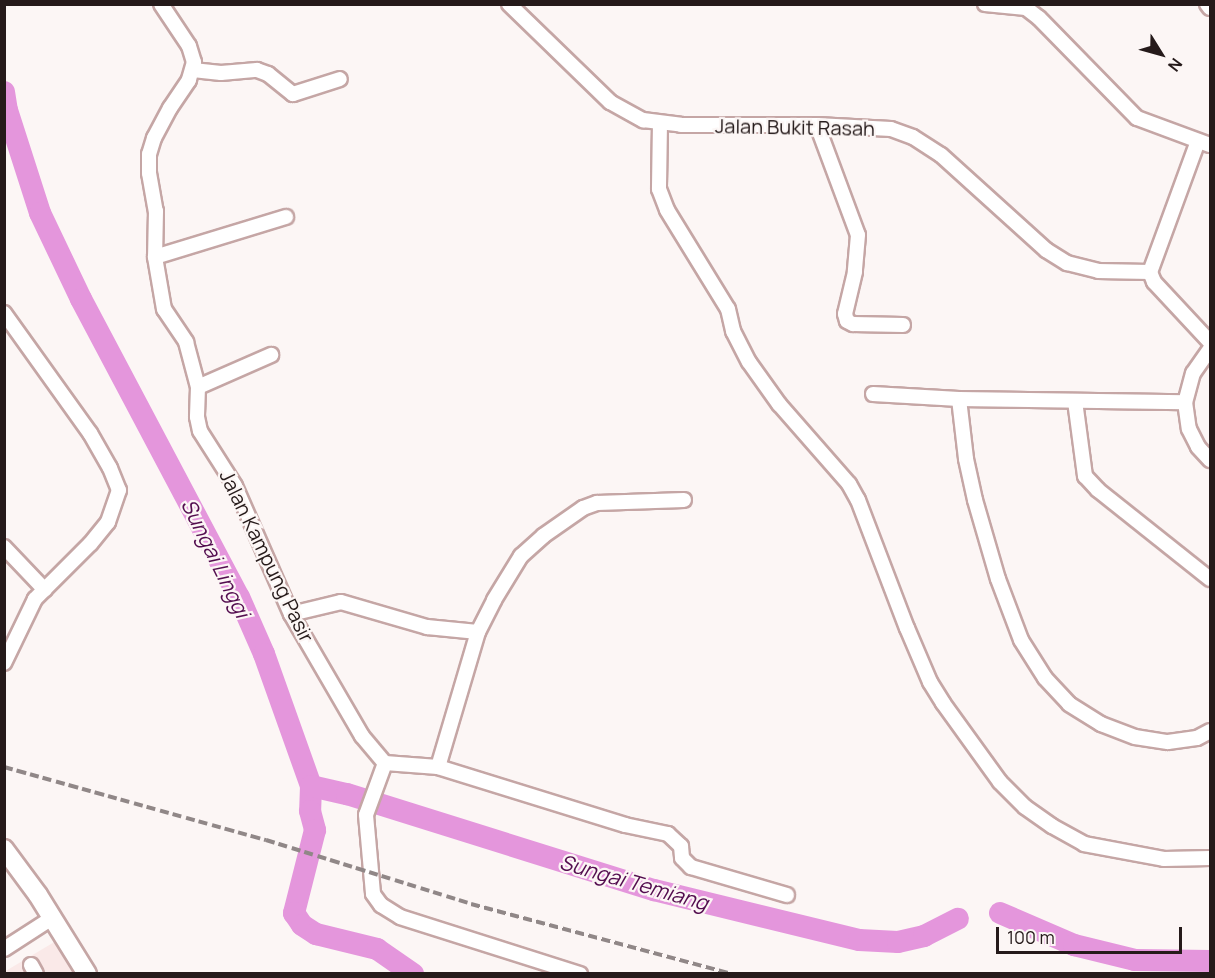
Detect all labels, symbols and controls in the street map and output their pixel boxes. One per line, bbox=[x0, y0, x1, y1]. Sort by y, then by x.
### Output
north arrow bbox=[1131, 24, 1191, 84]
text: N bbox=[1163, 54, 1188, 76]
street label: Jalan Bukit Rasah bbox=[715, 114, 875, 140]
street label: Jalan Kampung Pasir bbox=[215, 466, 319, 646]
water label: Sungai Linggi bbox=[176, 495, 256, 621]
water label: Sungai Temiang bbox=[557, 849, 711, 915]
scale bar bbox=[999, 915, 1185, 953]
text: 100 m bbox=[1007, 925, 1055, 949]

